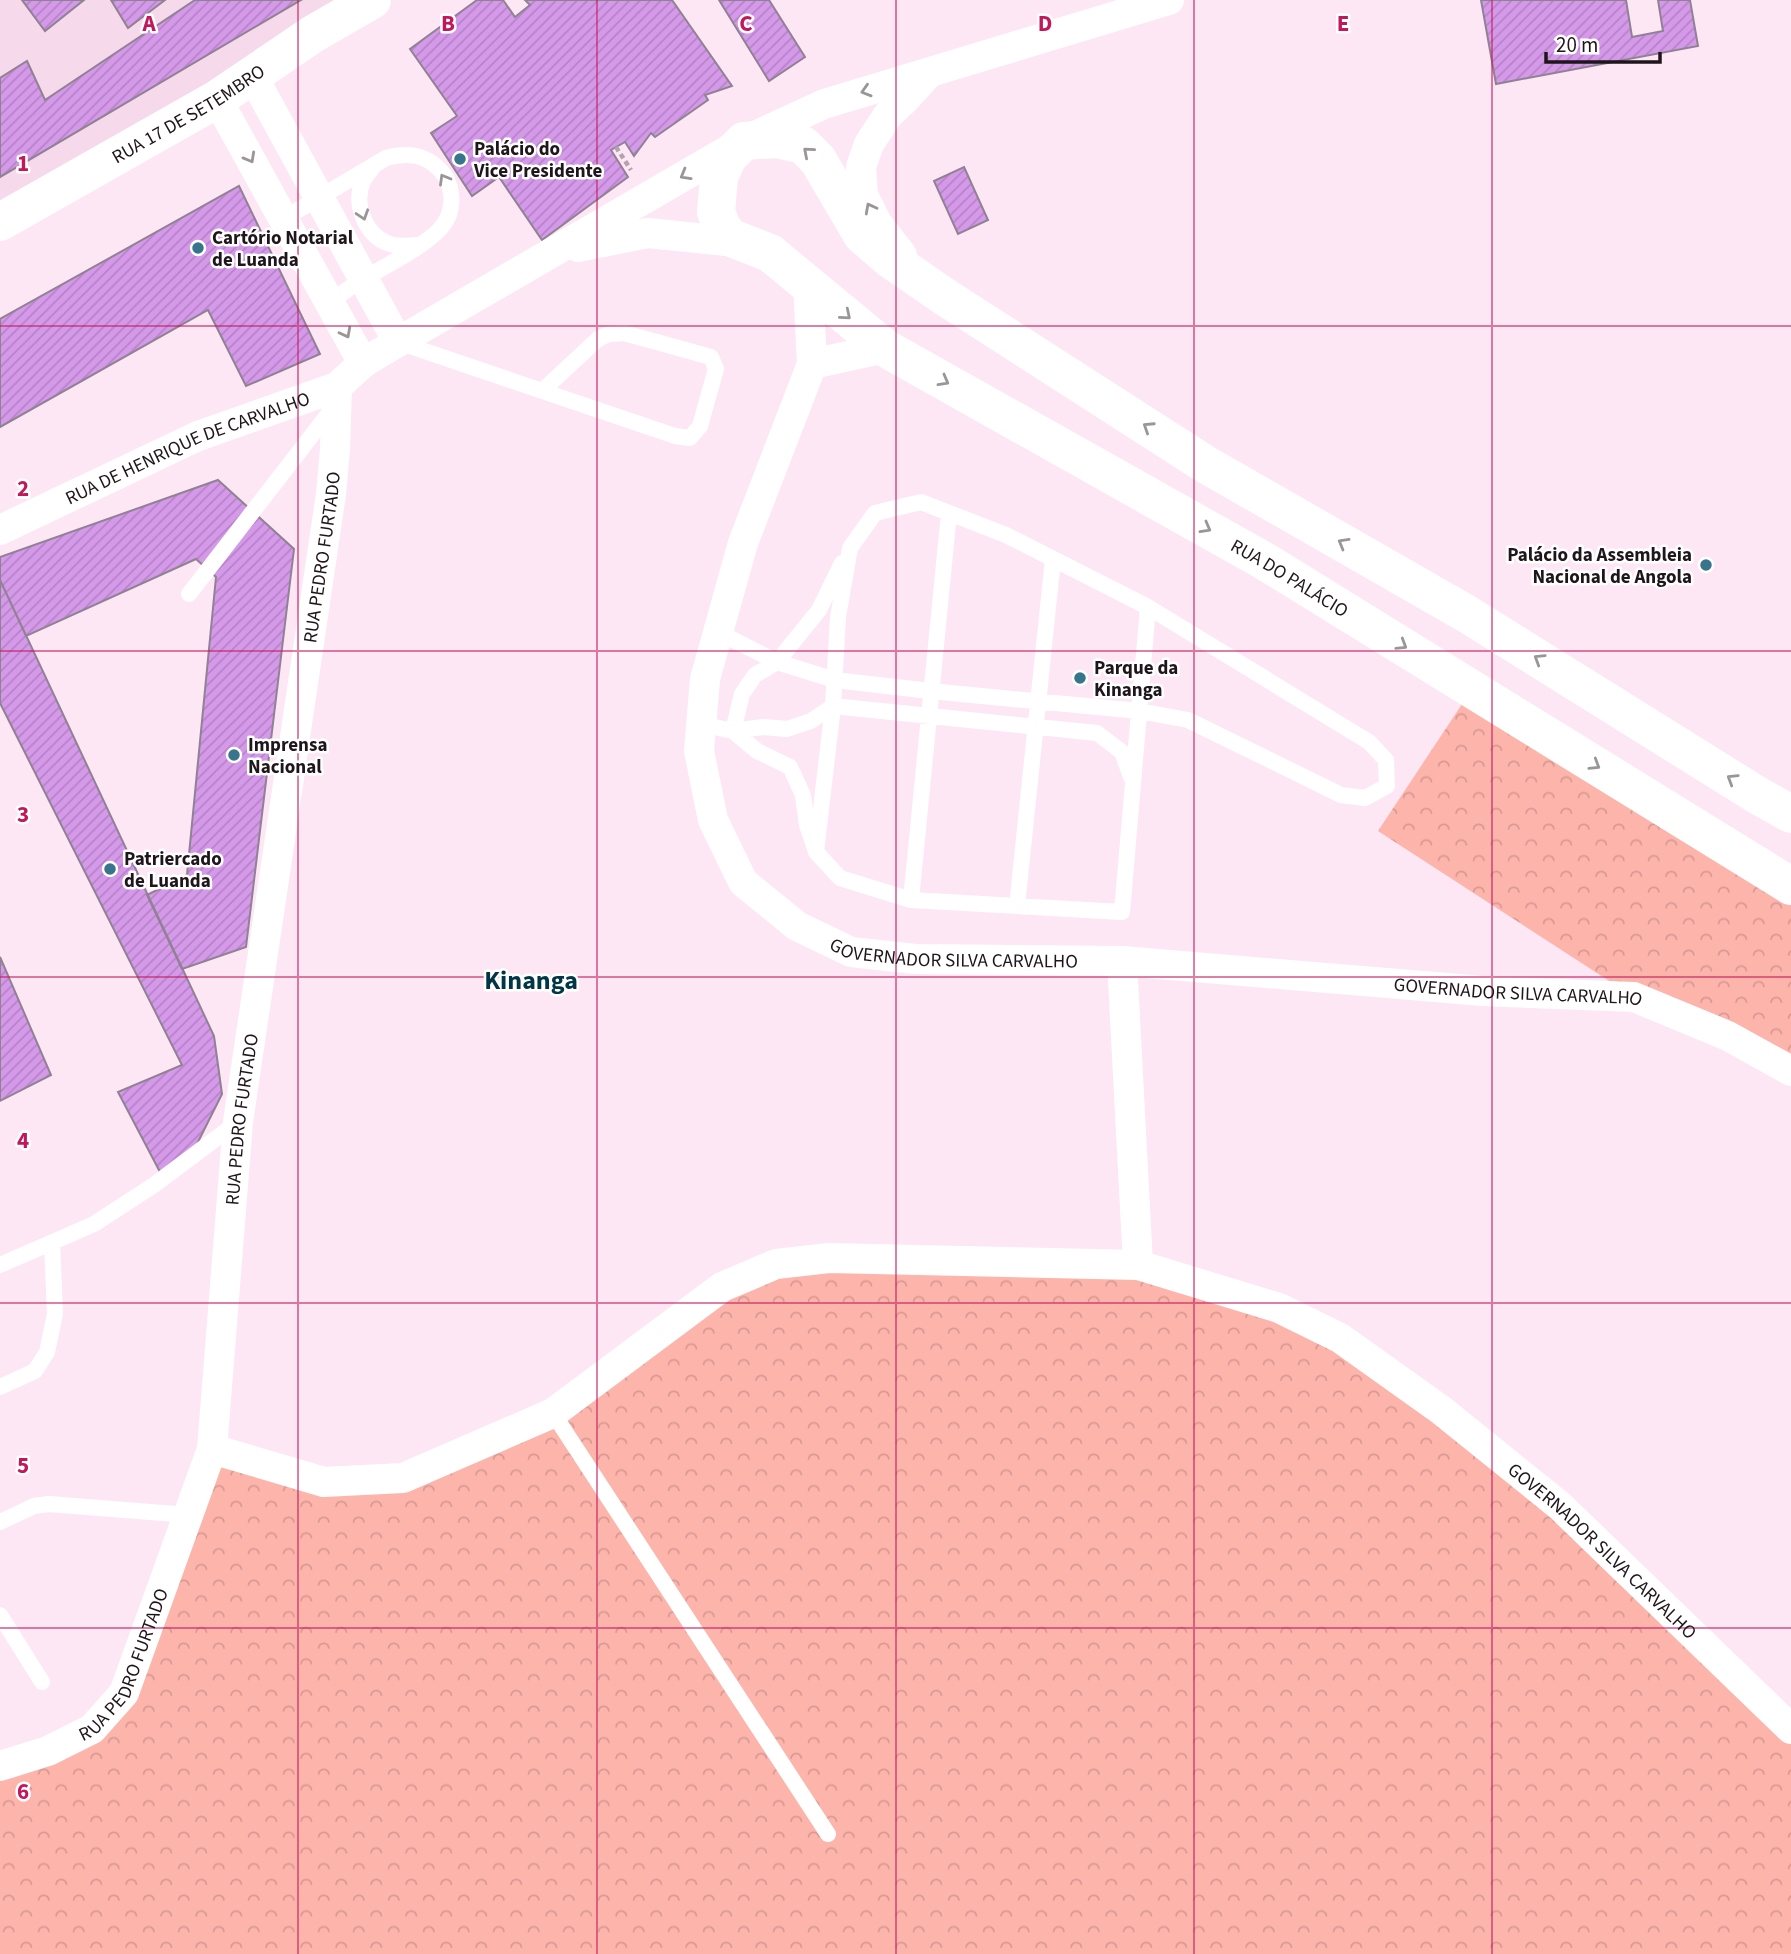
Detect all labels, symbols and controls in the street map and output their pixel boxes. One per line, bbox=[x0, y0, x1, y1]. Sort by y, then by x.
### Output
text: A bbox=[141, 7, 156, 40]
text: B bbox=[441, 7, 455, 40]
text: C bbox=[739, 7, 753, 40]
text: D bbox=[1038, 7, 1052, 40]
text: E bbox=[1337, 7, 1349, 40]
scale bar bbox=[1546, 21, 1660, 65]
text: 20 m bbox=[1556, 30, 1598, 60]
street label: RUA 17 DE SETEMBRO bbox=[107, 58, 271, 171]
one-way arrow bbox=[860, 83, 872, 98]
place label: Palácio do Vice Presidente bbox=[473, 136, 603, 185]
text: 1 bbox=[17, 147, 29, 180]
one-way arrow bbox=[803, 147, 816, 160]
one-way arrow bbox=[242, 151, 255, 164]
marker: Palácio do Vice Presidente bbox=[452, 151, 468, 167]
one-way arrow bbox=[680, 167, 693, 180]
one-way arrow bbox=[439, 173, 452, 186]
one-way arrow bbox=[865, 203, 878, 215]
one-way arrow bbox=[355, 208, 370, 220]
place label: Cartório Notarial de Luanda bbox=[212, 225, 354, 274]
marker: Cartório Notarial de Luanda bbox=[190, 240, 206, 256]
one-way arrow bbox=[839, 307, 851, 320]
one-way arrow bbox=[338, 325, 351, 338]
one-way arrow bbox=[937, 373, 949, 386]
street label: RUA DE HENRIQUE DE CARVALHO bbox=[61, 386, 314, 512]
one-way arrow bbox=[1142, 422, 1155, 435]
street label: RUA PEDRO FURTADO bbox=[297, 470, 348, 645]
text: 2 bbox=[17, 472, 29, 505]
one-way arrow bbox=[1199, 520, 1212, 533]
street label: RUA DO PALÁCIO bbox=[1225, 533, 1353, 625]
one-way arrow bbox=[1338, 538, 1351, 551]
place label: Palácio da Assembleia Nacional de Angola bbox=[1507, 542, 1692, 591]
marker: Palácio da Assembleia Nacional de Angola bbox=[1698, 557, 1714, 573]
one-way arrow bbox=[1394, 636, 1407, 649]
one-way arrow bbox=[1534, 654, 1547, 667]
place label: Parque da Kinanga bbox=[1094, 655, 1178, 704]
marker: Parque da Kinanga bbox=[1072, 670, 1088, 686]
place label: Imprensa Nacional bbox=[248, 732, 327, 781]
marker: Imprensa Nacional bbox=[226, 747, 242, 763]
one-way arrow bbox=[1587, 757, 1600, 770]
one-way arrow bbox=[1727, 775, 1740, 788]
text: 3 bbox=[17, 798, 29, 831]
place label: Patriercado de Luanda bbox=[124, 846, 222, 895]
marker: Patriercado de Luanda bbox=[102, 861, 118, 877]
street label: GOVERNADOR SILVA CARVALHO bbox=[825, 932, 1078, 976]
district label: Kinanga bbox=[484, 962, 578, 999]
street label: GOVERNADOR SILVA CARVALHO bbox=[1393, 972, 1647, 1014]
street label: RUA PEDRO FURTADO bbox=[219, 1032, 266, 1206]
text: 4 bbox=[17, 1124, 29, 1157]
text: 5 bbox=[17, 1449, 29, 1482]
street label: GOVERNADOR SILVA CARVALHO bbox=[1501, 1457, 1702, 1646]
street label: RUA PEDRO FURTADO bbox=[74, 1585, 176, 1749]
text: 6 bbox=[17, 1775, 29, 1808]

